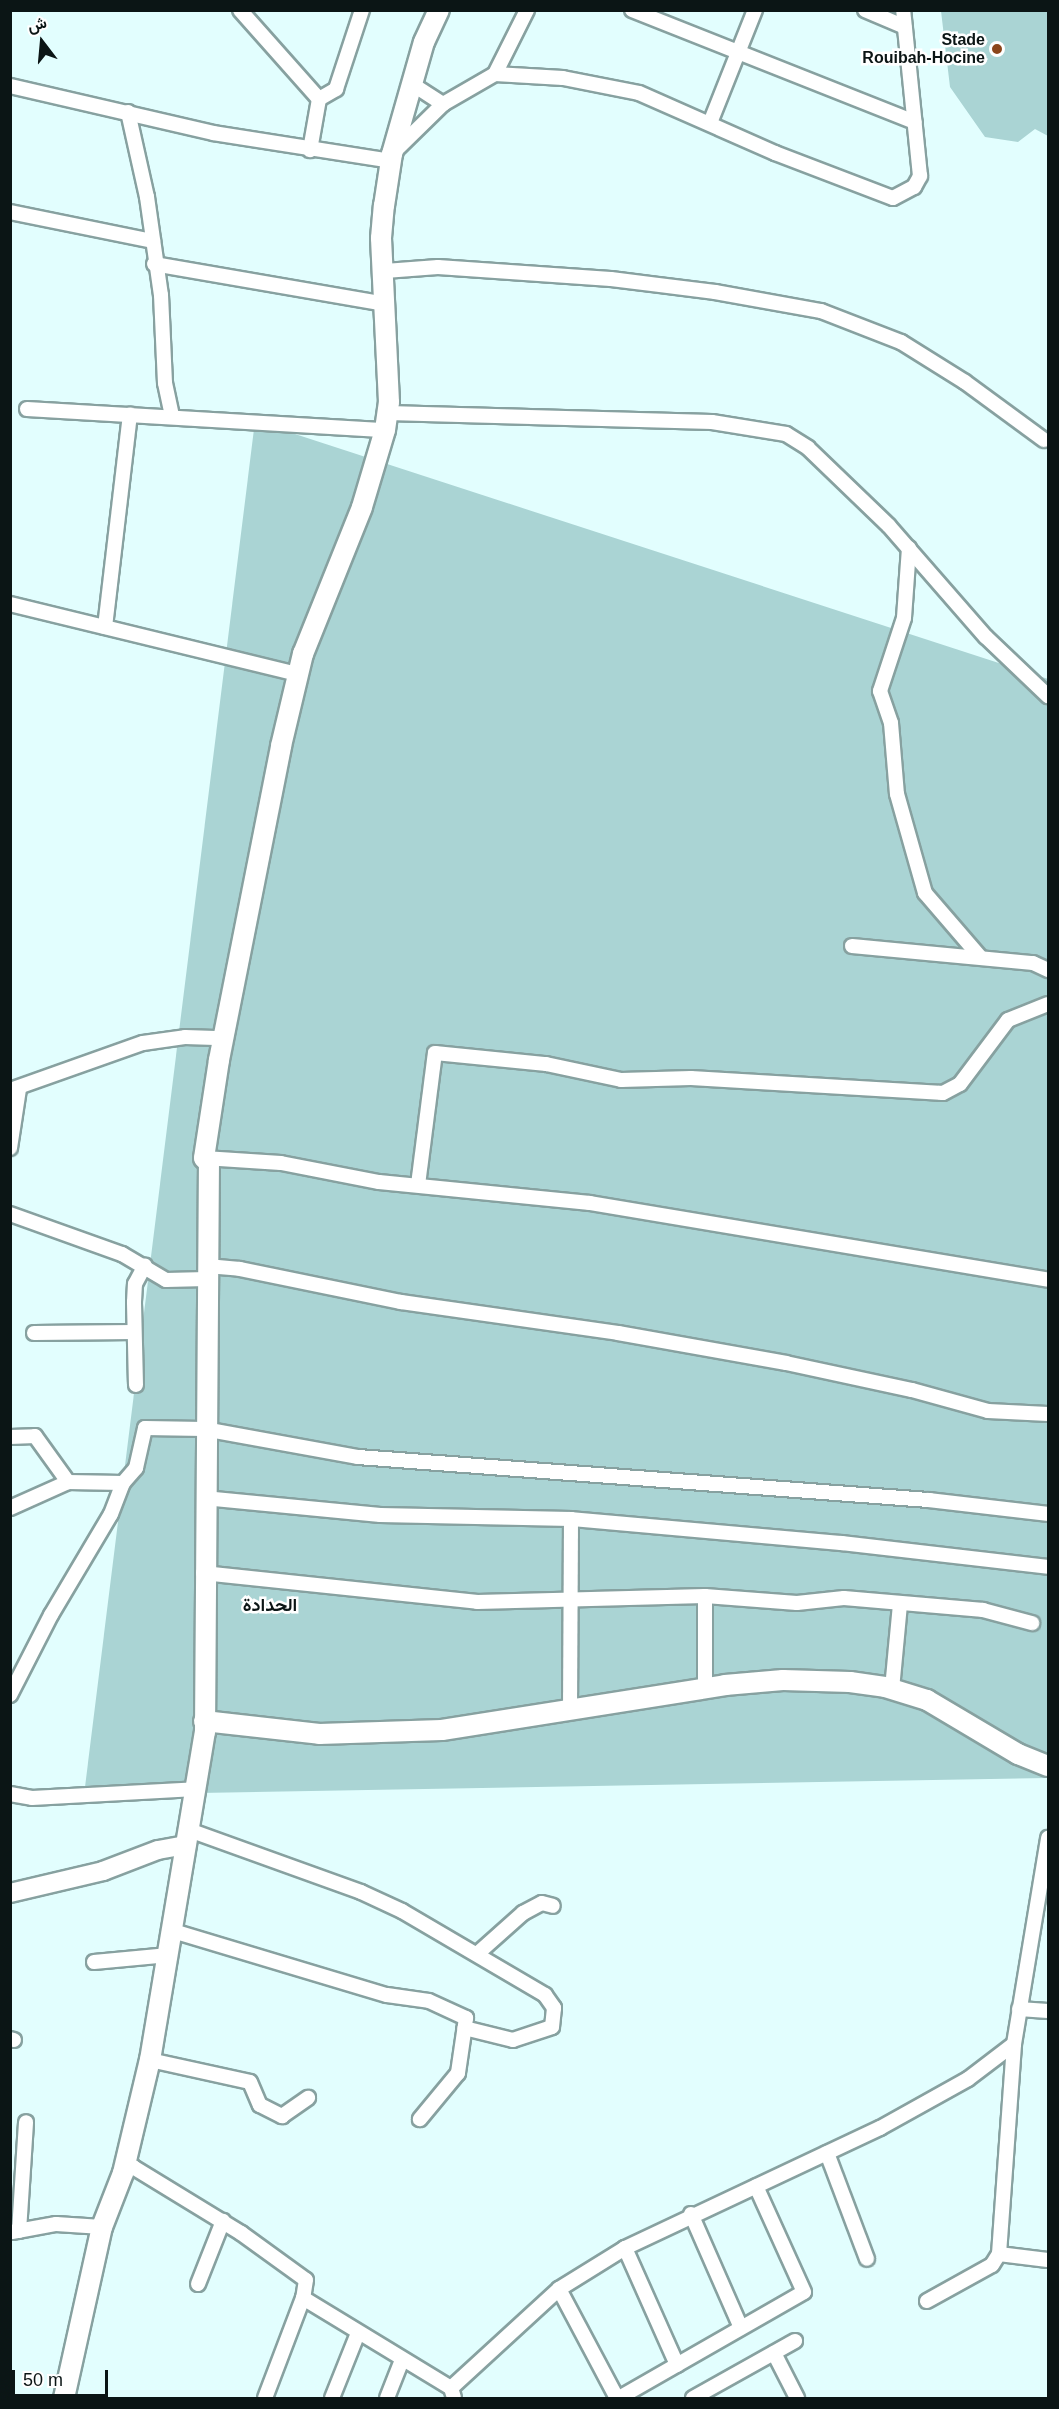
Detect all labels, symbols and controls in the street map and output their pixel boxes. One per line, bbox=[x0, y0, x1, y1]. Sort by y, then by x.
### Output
north arrow bbox=[12, 12, 72, 72]
text: ش bbox=[25, 13, 48, 35]
place label: Stade Rouibah-Hocine bbox=[862, 30, 985, 68]
marker: Stade Rouibah-Hocine bbox=[990, 42, 1004, 56]
district label: الحدادة bbox=[243, 1594, 297, 1616]
scale bar bbox=[15, 2358, 111, 2396]
text: 50 m bbox=[23, 2370, 63, 2390]

